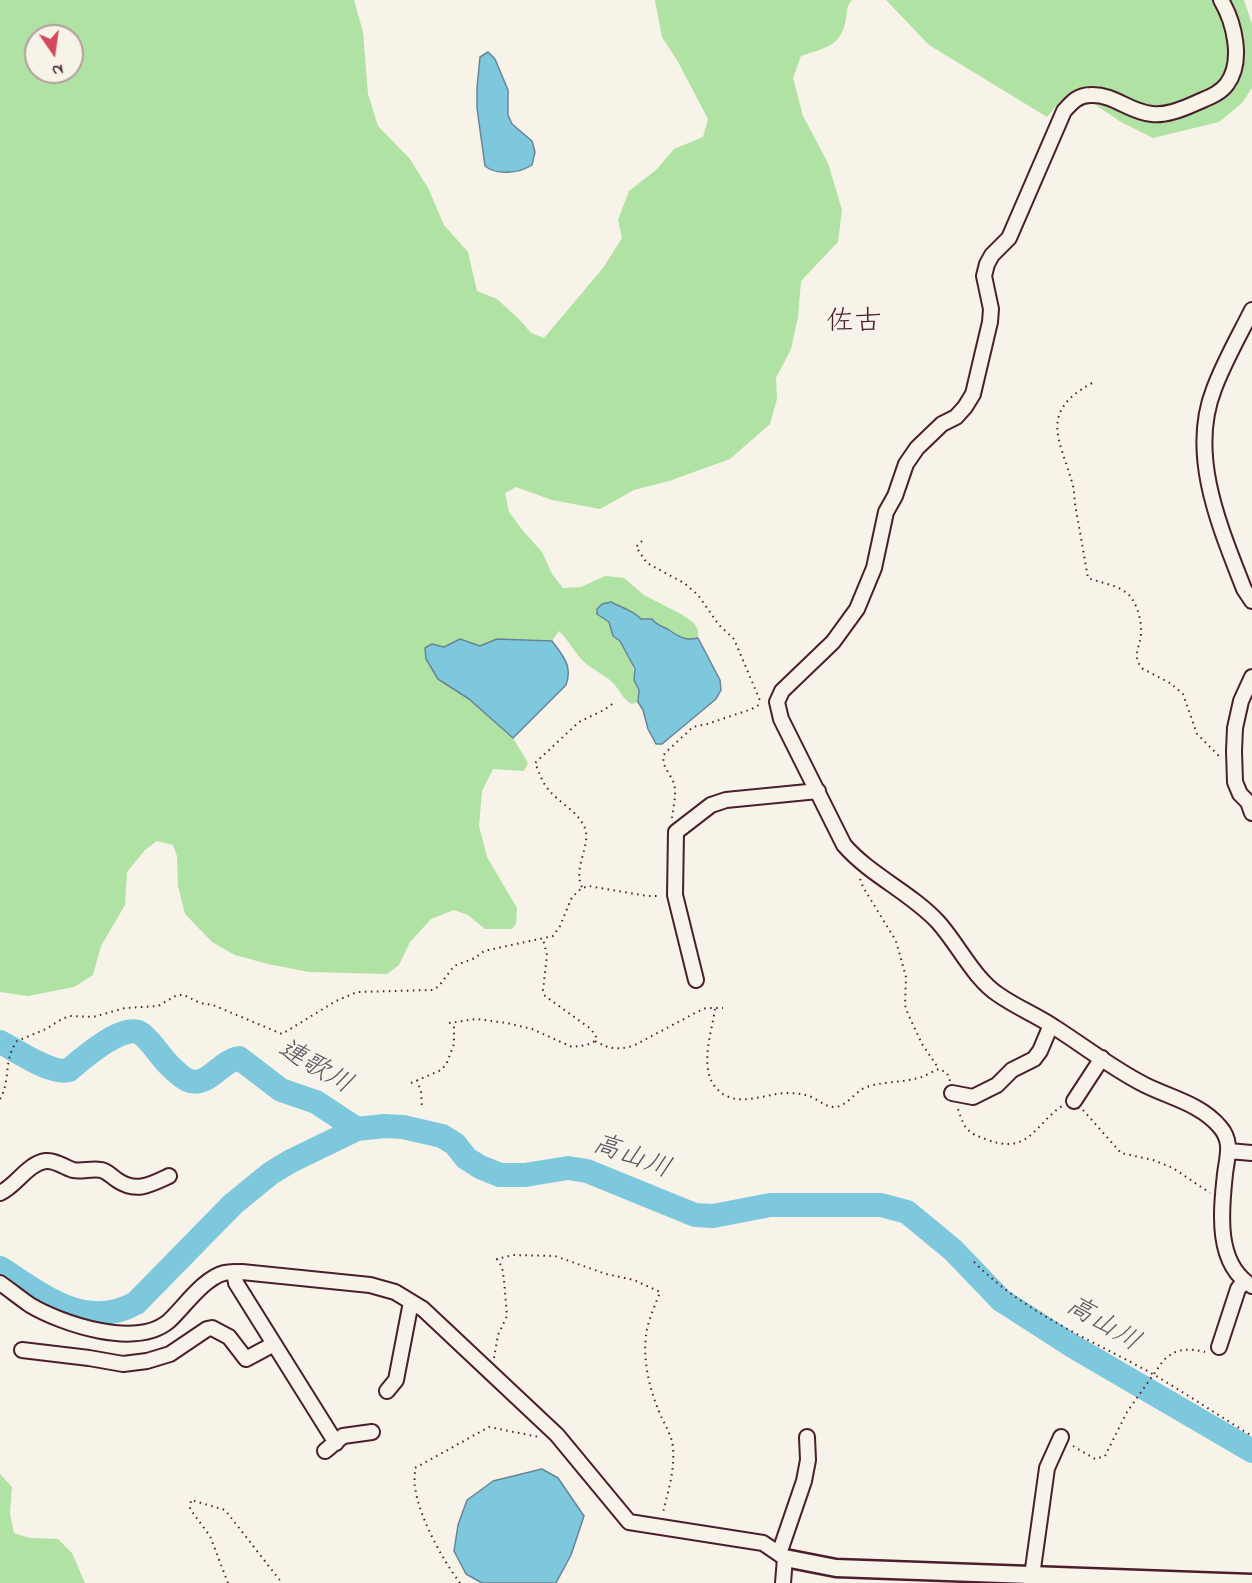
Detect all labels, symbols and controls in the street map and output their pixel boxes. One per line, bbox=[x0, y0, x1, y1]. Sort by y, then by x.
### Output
north arrow bbox=[24, 24, 84, 84]
text: N bbox=[50, 57, 66, 82]
district label: 佐古 bbox=[826, 307, 882, 341]
water label: 連歌川 bbox=[271, 1035, 357, 1103]
water label: 高山川 bbox=[587, 1130, 675, 1188]
water label: 高山川 bbox=[1059, 1291, 1145, 1361]

